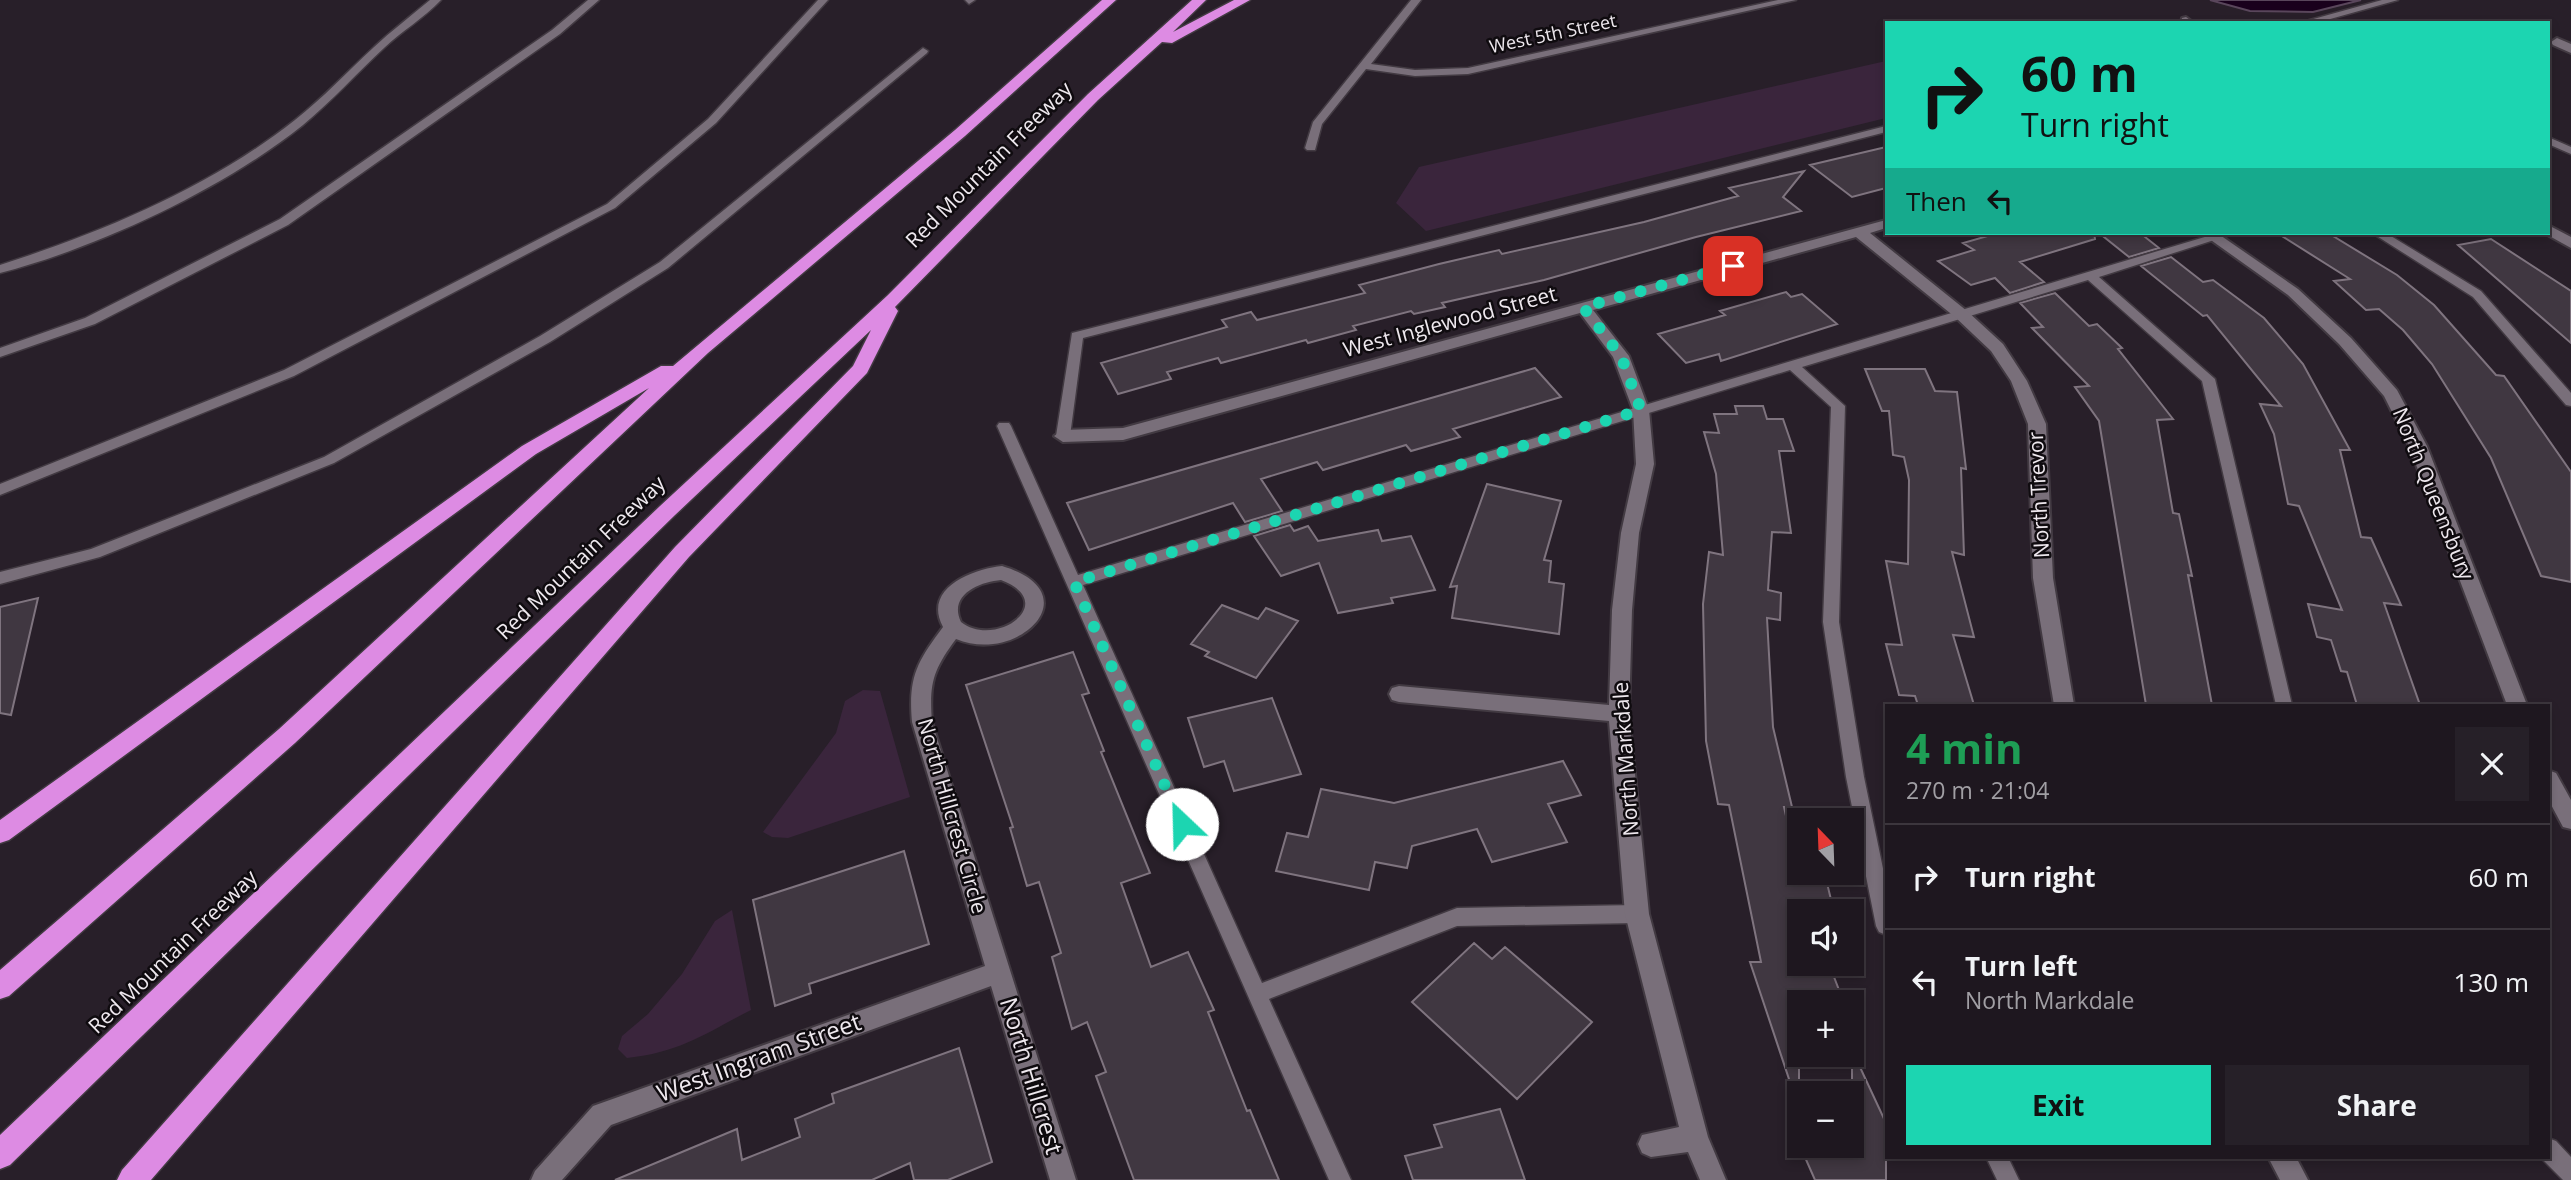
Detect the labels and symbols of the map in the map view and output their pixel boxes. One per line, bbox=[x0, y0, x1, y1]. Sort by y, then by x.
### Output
street label: West 5th Street bbox=[1487, 8, 1618, 58]
street label: Red Mountain Freeway bbox=[899, 75, 1078, 254]
pin bbox=[1703, 236, 1763, 296]
street label: West Inglewood Street bbox=[1340, 279, 1560, 363]
street label: North Queensbury bbox=[2387, 403, 2481, 584]
street label: North Trevor bbox=[2021, 431, 2055, 559]
street label: Red Mountain Freeway bbox=[490, 469, 671, 645]
street label: North Markdale bbox=[1606, 681, 1644, 837]
street label: North Hillcrest Circle bbox=[912, 715, 994, 917]
position arrow bbox=[1145, 787, 1219, 861]
north arrow bbox=[1787, 808, 1864, 886]
street label: Red Mountain Freeway bbox=[82, 863, 263, 1039]
street label: North Hillcrest bbox=[993, 993, 1072, 1158]
street label: West Ingram Street bbox=[652, 1004, 865, 1109]

